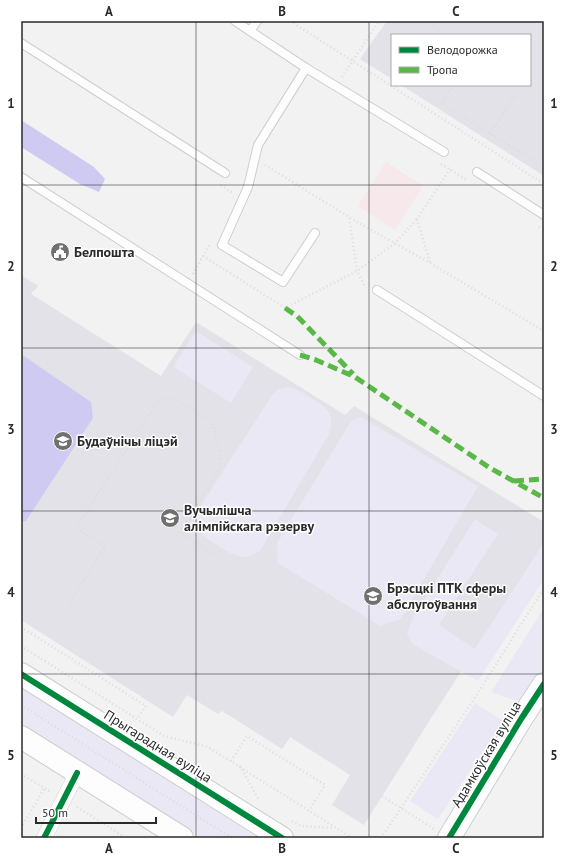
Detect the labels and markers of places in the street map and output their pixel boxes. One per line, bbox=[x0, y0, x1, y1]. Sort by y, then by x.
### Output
public building icon: Белпошта bbox=[49, 241, 71, 263]
place label: Белпошта bbox=[74, 243, 135, 261]
school or university icon: Будаўнічы ліцэй bbox=[52, 430, 74, 452]
place label: Будаўнічы ліцэй bbox=[77, 432, 178, 450]
place label: Вучылішча алімпійскага рэзерву bbox=[184, 501, 314, 535]
school or university icon: Вучылішча алімпійскага рэзерву bbox=[159, 507, 181, 529]
place label: Брэсцкі ПТК сферы абслугоўвання bbox=[387, 579, 506, 613]
school or university icon: Брэсцкі ПТК сферы абслугоўвання bbox=[362, 585, 384, 607]

